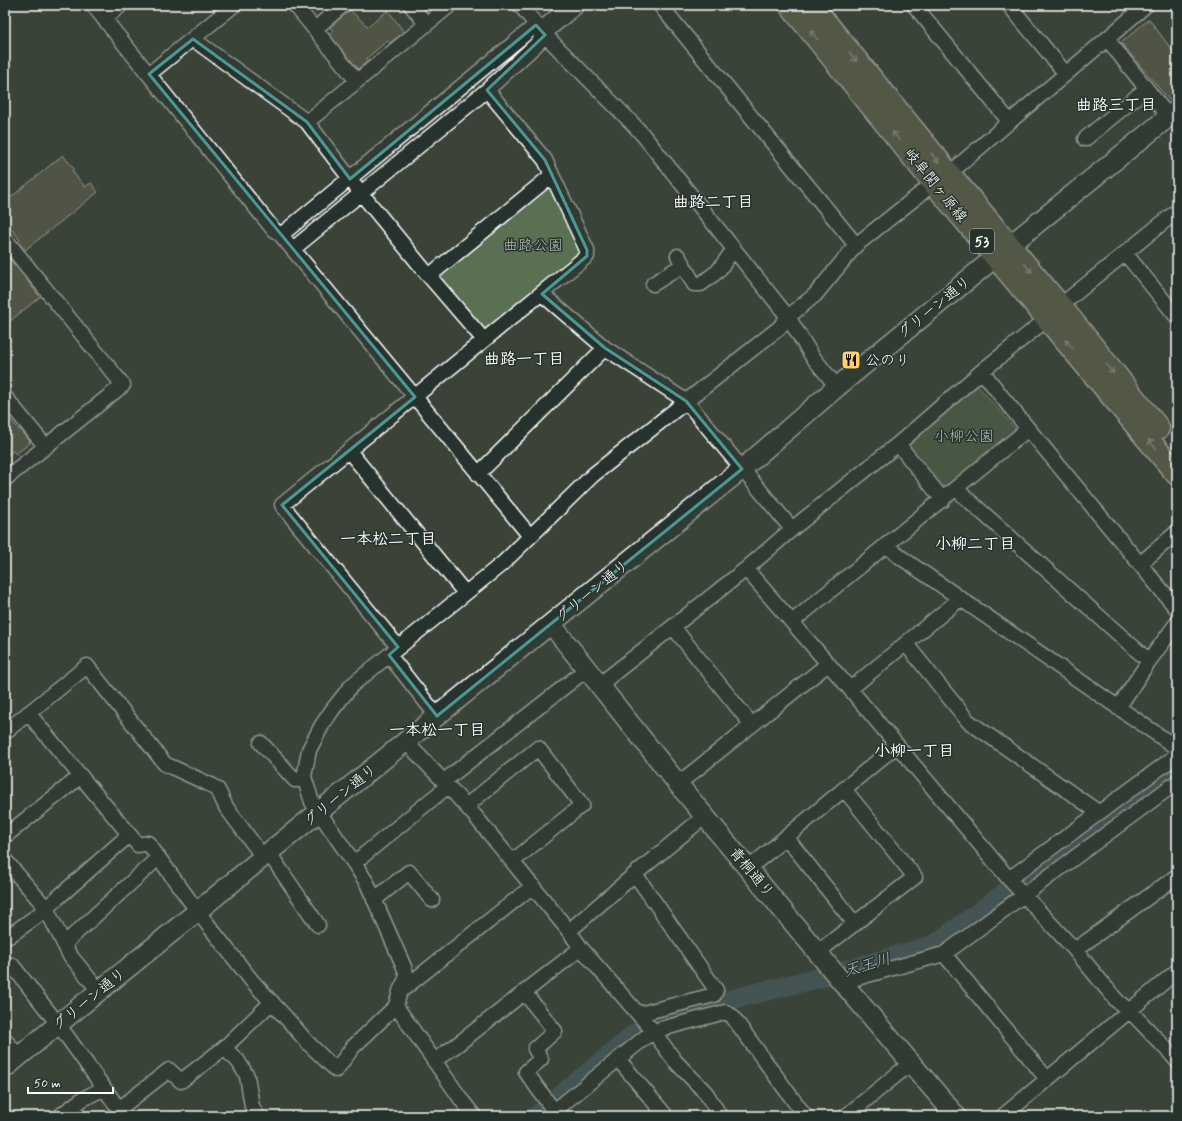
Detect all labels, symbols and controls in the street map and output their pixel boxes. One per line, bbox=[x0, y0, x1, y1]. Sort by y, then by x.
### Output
one-way arrow bbox=[810, 30, 819, 41]
one-way arrow bbox=[849, 52, 858, 62]
district label: 曲路三丁目 bbox=[1076, 95, 1156, 116]
one-way arrow bbox=[892, 131, 900, 142]
street label: 岐阜関ヶ原線 bbox=[899, 144, 971, 227]
one-way arrow bbox=[931, 152, 940, 163]
district label: 曲路二丁目 bbox=[673, 192, 753, 213]
road number: 53 bbox=[970, 229, 994, 253]
park label: 曲路公園 bbox=[503, 236, 563, 256]
one-way arrow bbox=[1023, 263, 1032, 274]
street label: グリーン通り bbox=[894, 272, 976, 344]
one-way arrow bbox=[1064, 339, 1073, 349]
district label: 曲路一丁目 bbox=[484, 349, 564, 370]
restaurant icon: 公のり bbox=[840, 349, 862, 371]
place label: 公のり bbox=[865, 351, 910, 371]
one-way arrow bbox=[1106, 363, 1115, 374]
park label: 小柳公園 bbox=[934, 427, 994, 447]
one-way arrow bbox=[1148, 438, 1156, 449]
district label: 一本松二丁目 bbox=[340, 529, 436, 550]
district label: 小柳二丁目 bbox=[935, 534, 1015, 555]
street label: グリーン通り bbox=[552, 556, 634, 628]
district label: 一本松一丁目 bbox=[389, 720, 485, 741]
district label: 小柳一丁目 bbox=[874, 741, 954, 762]
street label: グリーン通り bbox=[300, 760, 382, 832]
street label: 青桐通り bbox=[724, 843, 778, 902]
water label: 天王川 bbox=[841, 949, 893, 982]
street label: グリーン通り bbox=[49, 964, 131, 1036]
scale bar bbox=[28, 1069, 113, 1095]
text: 50 m bbox=[34, 1076, 61, 1092]

